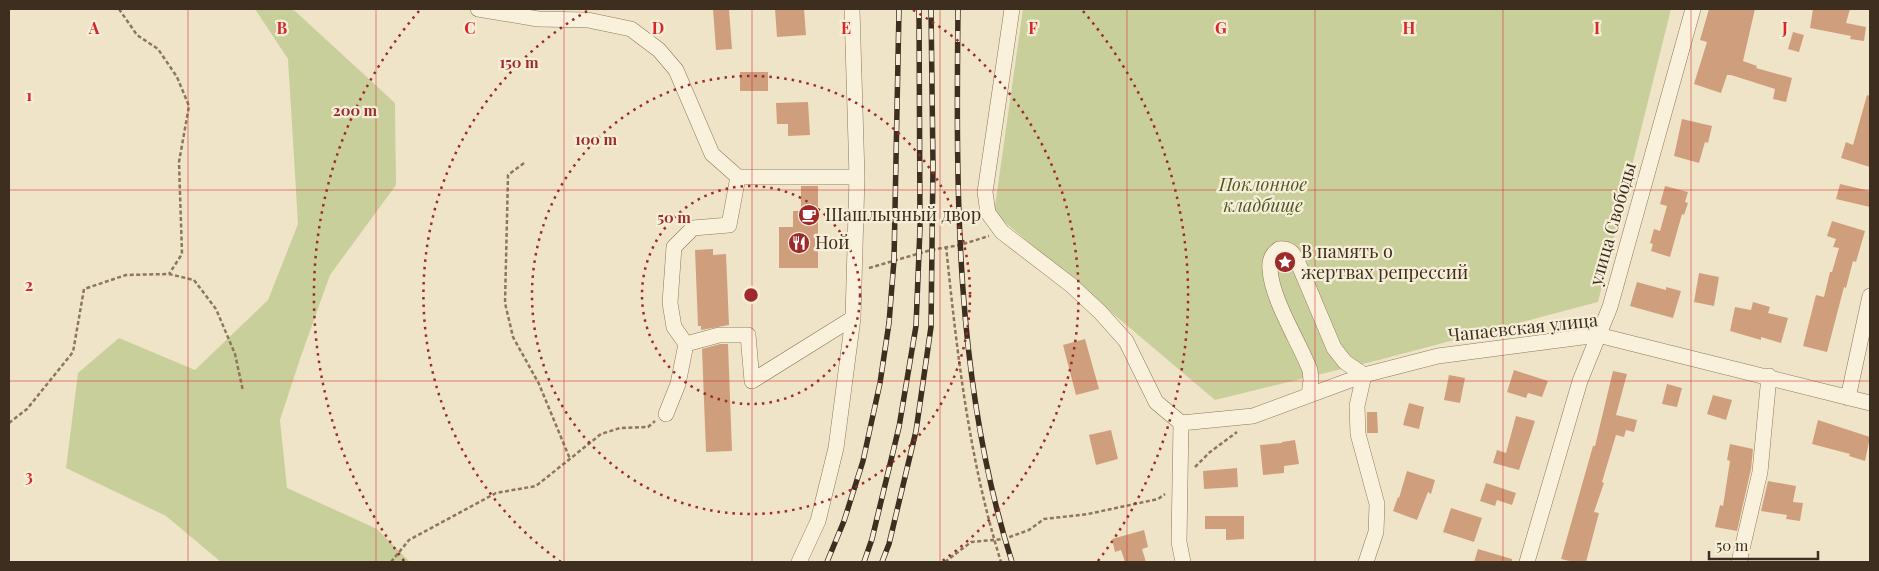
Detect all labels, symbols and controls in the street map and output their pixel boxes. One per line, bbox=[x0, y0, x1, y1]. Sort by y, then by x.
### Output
text: A bbox=[88, 17, 100, 38]
text: B bbox=[277, 17, 288, 38]
text: C bbox=[464, 17, 476, 38]
text: D bbox=[652, 17, 664, 38]
text: E bbox=[841, 17, 851, 38]
text: F bbox=[1028, 17, 1038, 38]
text: G bbox=[1215, 17, 1227, 38]
text: H bbox=[1403, 17, 1416, 38]
text: I bbox=[1594, 17, 1600, 38]
text: J bbox=[1781, 17, 1788, 38]
text: 150 m bbox=[499, 52, 539, 72]
text: 1 bbox=[26, 84, 32, 105]
text: 200 m bbox=[333, 100, 378, 120]
text: 100 m bbox=[575, 129, 618, 149]
street label: улица Свободы bbox=[1583, 159, 1641, 289]
park label: Поклонное кладбище bbox=[1218, 172, 1307, 217]
place label: Шашлычный двор bbox=[825, 202, 981, 226]
cafe icon: Шашлычный двор bbox=[797, 203, 821, 227]
text: 50 m bbox=[657, 207, 691, 227]
place label: Ной bbox=[815, 230, 849, 254]
restaurant icon: Ной bbox=[787, 231, 811, 255]
place label: В память о жертвах репрессий bbox=[1301, 239, 1468, 284]
place icon: В память о жертвах репрессий bbox=[1273, 250, 1297, 274]
text: 2 bbox=[25, 274, 33, 295]
centre of rings bbox=[742, 286, 760, 304]
street label: Чапаевская улица bbox=[1447, 307, 1599, 347]
text: 3 bbox=[25, 465, 33, 486]
scale bar bbox=[1709, 528, 1818, 560]
text: 50 m bbox=[1716, 535, 1749, 555]

